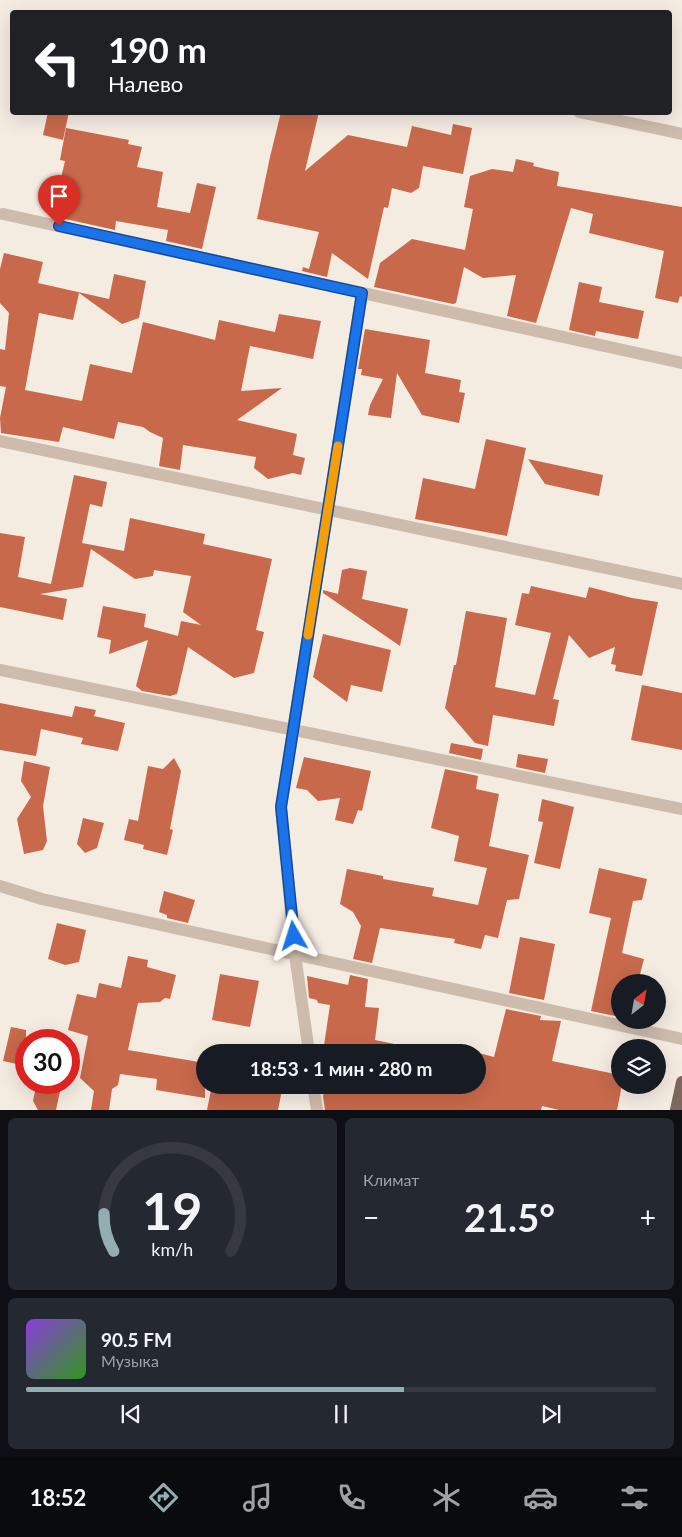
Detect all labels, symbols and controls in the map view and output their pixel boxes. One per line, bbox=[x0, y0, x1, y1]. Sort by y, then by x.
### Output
text: 190 m bbox=[108, 28, 207, 70]
icon: left bbox=[25, 30, 90, 95]
text: Налево bbox=[108, 70, 183, 97]
pin bbox=[38, 175, 80, 226]
icon: arrive bbox=[45, 182, 73, 210]
position arrow bbox=[267, 909, 319, 961]
north arrow bbox=[611, 974, 666, 1029]
map controls bbox=[611, 974, 666, 1094]
speed limit sign: 30 bbox=[15, 1029, 80, 1094]
button: layers bbox=[611, 1039, 666, 1094]
text: 18:53 · 1 мин · 280 m bbox=[250, 1057, 432, 1080]
text: Климат bbox=[363, 1170, 419, 1189]
text: 19 bbox=[142, 1179, 203, 1241]
text: 21.5° bbox=[464, 1194, 555, 1240]
text: − bbox=[363, 1200, 379, 1234]
text: + bbox=[640, 1200, 656, 1234]
text: km/h bbox=[152, 1238, 193, 1260]
text: 90.5 FM bbox=[101, 1328, 172, 1351]
text: Музыка bbox=[101, 1351, 159, 1370]
icon: previous bbox=[117, 1400, 145, 1428]
icon: pause bbox=[327, 1400, 355, 1428]
icon: next bbox=[537, 1400, 565, 1428]
icon: directions bbox=[146, 1480, 181, 1515]
icon: music bbox=[240, 1480, 275, 1515]
icon: phone bbox=[334, 1480, 369, 1515]
icon: climate bbox=[429, 1480, 464, 1515]
icon: car bbox=[523, 1480, 558, 1515]
icon: filters bbox=[617, 1480, 652, 1515]
text: 18:52 bbox=[30, 1484, 86, 1511]

